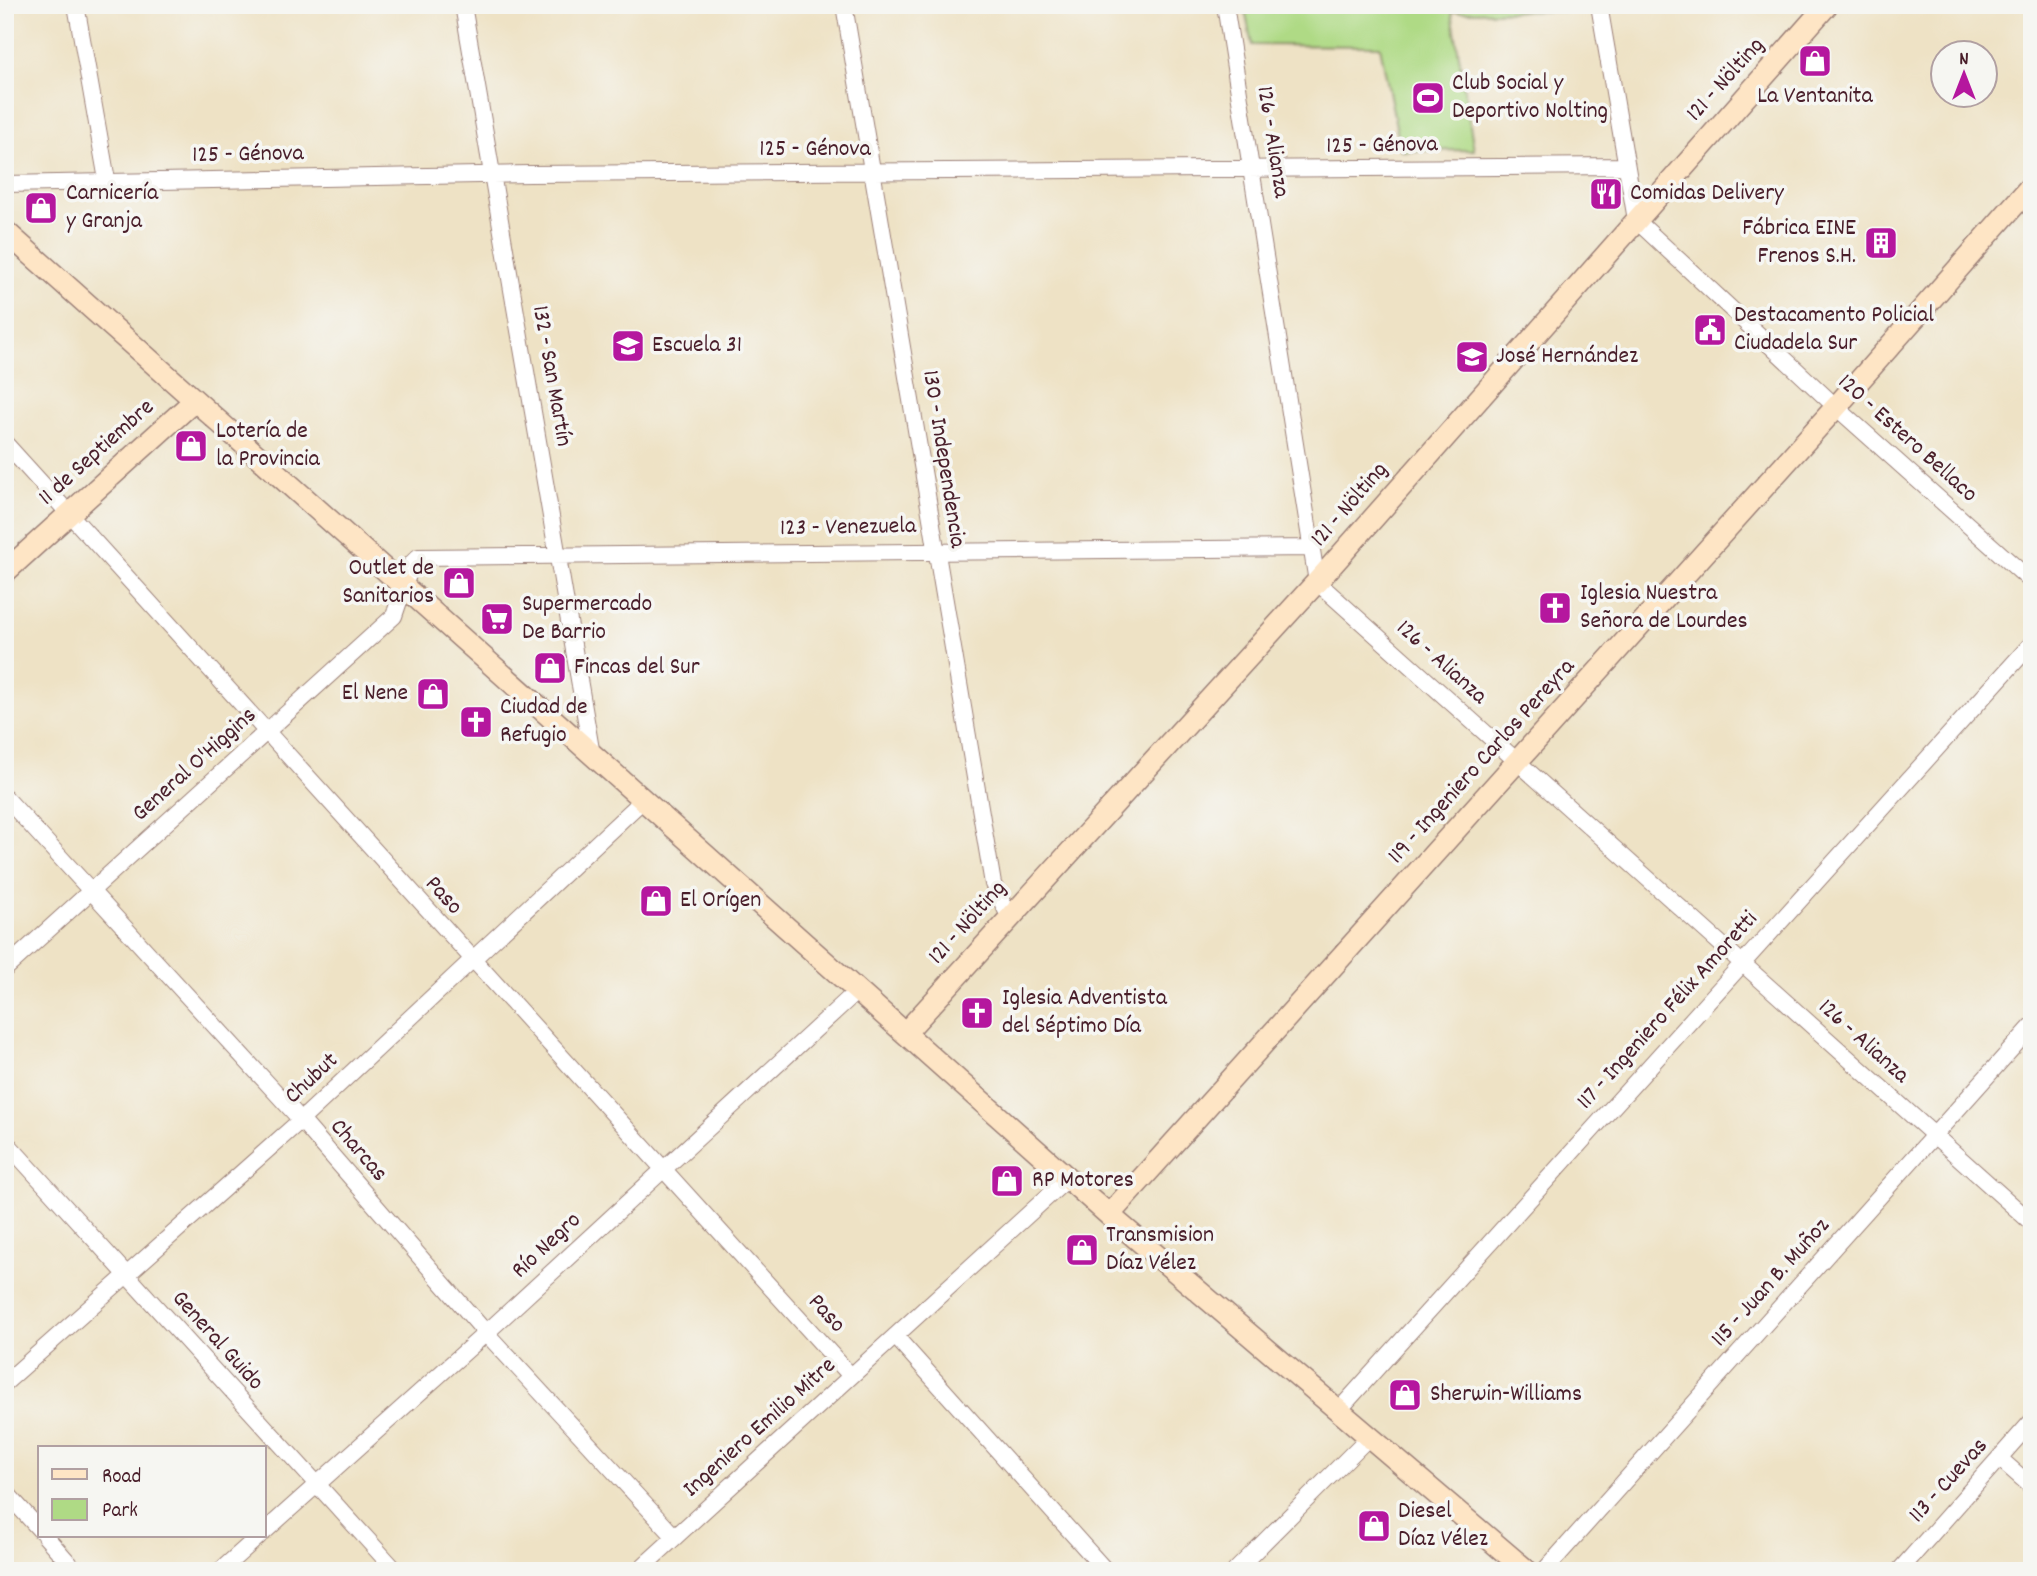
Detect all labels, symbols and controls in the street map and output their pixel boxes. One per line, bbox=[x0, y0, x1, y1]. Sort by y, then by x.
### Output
street label: 121 - Nölting bbox=[1679, 30, 1773, 130]
north arrow bbox=[1928, 38, 1998, 108]
shop icon: La Ventanita bbox=[1796, 42, 1834, 80]
text: N bbox=[1959, 47, 1969, 74]
place label: Club Social y Deportivo Nolting bbox=[1452, 67, 1608, 129]
sports icon: Club Social y Deportivo Nolting bbox=[1409, 79, 1447, 117]
place label: La Ventanita bbox=[1757, 80, 1873, 114]
street label: 126 - Alianza bbox=[1246, 84, 1298, 201]
street label: 125 - Génova bbox=[1326, 128, 1439, 164]
street label: 125 - Génova bbox=[759, 133, 872, 167]
street label: 125 - Génova bbox=[192, 137, 305, 173]
restaurant icon: Comidas Delivery bbox=[1587, 175, 1625, 213]
place label: Carnicería y Granja bbox=[66, 177, 159, 239]
place label: Comidas Delivery bbox=[1630, 177, 1785, 211]
shop icon: Carnicería y Granja bbox=[22, 189, 60, 227]
place label: Fábrica EINE Frenos S.H. bbox=[1742, 212, 1856, 274]
building icon: Fábrica EINE Frenos S.H. bbox=[1862, 224, 1900, 262]
place label: Destacamento Policial Ciudadela Sur bbox=[1734, 299, 1934, 361]
street label: 132 - San Martín bbox=[522, 303, 580, 449]
public building icon: Destacamento Policial Ciudadela Sur bbox=[1691, 311, 1729, 349]
school or university icon: Escuela 31 bbox=[609, 327, 647, 365]
place label: Escuela 31 bbox=[652, 329, 742, 363]
school or university icon: José Hernández bbox=[1453, 338, 1491, 376]
place label: José Hernández bbox=[1496, 340, 1638, 374]
street label: 120 - Estero Bellaco bbox=[1829, 367, 1985, 511]
street label: 130 - Independencia bbox=[912, 368, 974, 551]
street label: 11 de Septiembre bbox=[31, 392, 163, 514]
place label: Lotería de la Provincia bbox=[216, 415, 320, 477]
shop icon: Lotería de la Provincia bbox=[172, 427, 210, 465]
street label: 121 - Nölting bbox=[1303, 455, 1397, 555]
street label: 123 - Venezuela bbox=[780, 510, 917, 546]
place label: Outlet de Sanitarios bbox=[342, 552, 434, 614]
shop icon: Outlet de Sanitarios bbox=[440, 564, 478, 602]
place label: Iglesia Nuestra Señora de Lourdes bbox=[1580, 577, 1748, 639]
place label: Supermercado De Barrio bbox=[522, 588, 652, 650]
church icon: Iglesia Nuestra Señora de Lourdes bbox=[1536, 589, 1574, 627]
supermarket icon: Supermercado De Barrio bbox=[478, 600, 516, 638]
street label: 126 - Alianza bbox=[1388, 613, 1495, 714]
shop icon: Fincas del Sur bbox=[531, 649, 569, 687]
place label: Fincas del Sur bbox=[574, 651, 700, 685]
street label: 119 - Ingeniero Carlos Pereyra bbox=[1380, 651, 1584, 872]
shop icon: El Nene bbox=[414, 675, 452, 713]
place label: El Nene bbox=[342, 677, 408, 711]
place label: Ciudad de Refugio bbox=[500, 691, 588, 753]
street label: General O'Higgins bbox=[125, 700, 265, 830]
church icon: Ciudad de Refugio bbox=[457, 703, 495, 741]
street label: Paso bbox=[416, 869, 470, 923]
street label: 121 - Nölting bbox=[921, 873, 1015, 973]
shop icon: El Orígen bbox=[637, 882, 675, 920]
place label: El Orígen bbox=[680, 884, 761, 918]
street label: 117 - Ingeniero Félix Amoretti bbox=[1569, 904, 1767, 1118]
place label: Iglesia Adventista del Séptimo Día bbox=[1002, 982, 1168, 1044]
street label: 126 - Alianza bbox=[1810, 992, 1917, 1093]
church icon: Iglesia Adventista del Séptimo Día bbox=[958, 994, 996, 1032]
street label: Chubut bbox=[277, 1045, 347, 1113]
street label: Charcas bbox=[321, 1112, 395, 1190]
shop icon: RP Motores bbox=[988, 1162, 1026, 1200]
place label: RP Motores bbox=[1032, 1164, 1134, 1198]
street label: Río Negro bbox=[504, 1205, 590, 1287]
street label: 115 - Juan B. Muñoz bbox=[1704, 1211, 1838, 1355]
place label: Transmision Díaz Vélez bbox=[1106, 1219, 1214, 1281]
shop icon: Transmision Díaz Vélez bbox=[1063, 1231, 1101, 1269]
street label: General Guido bbox=[163, 1283, 271, 1399]
street label: Paso bbox=[799, 1287, 853, 1341]
street label: Ingeniero Emilio Mitre bbox=[676, 1350, 844, 1506]
shop icon: Sherwin-Williams bbox=[1386, 1376, 1424, 1414]
place label: Sherwin-Williams bbox=[1430, 1378, 1582, 1412]
street label: 113 - Cuevas bbox=[1901, 1431, 1997, 1531]
legend bbox=[38, 1446, 266, 1538]
text: Road bbox=[102, 1463, 141, 1493]
place label: Diesel Díaz Vélez bbox=[1398, 1495, 1488, 1557]
text: Park bbox=[102, 1497, 138, 1527]
shop icon: Diesel Díaz Vélez bbox=[1355, 1507, 1393, 1545]

